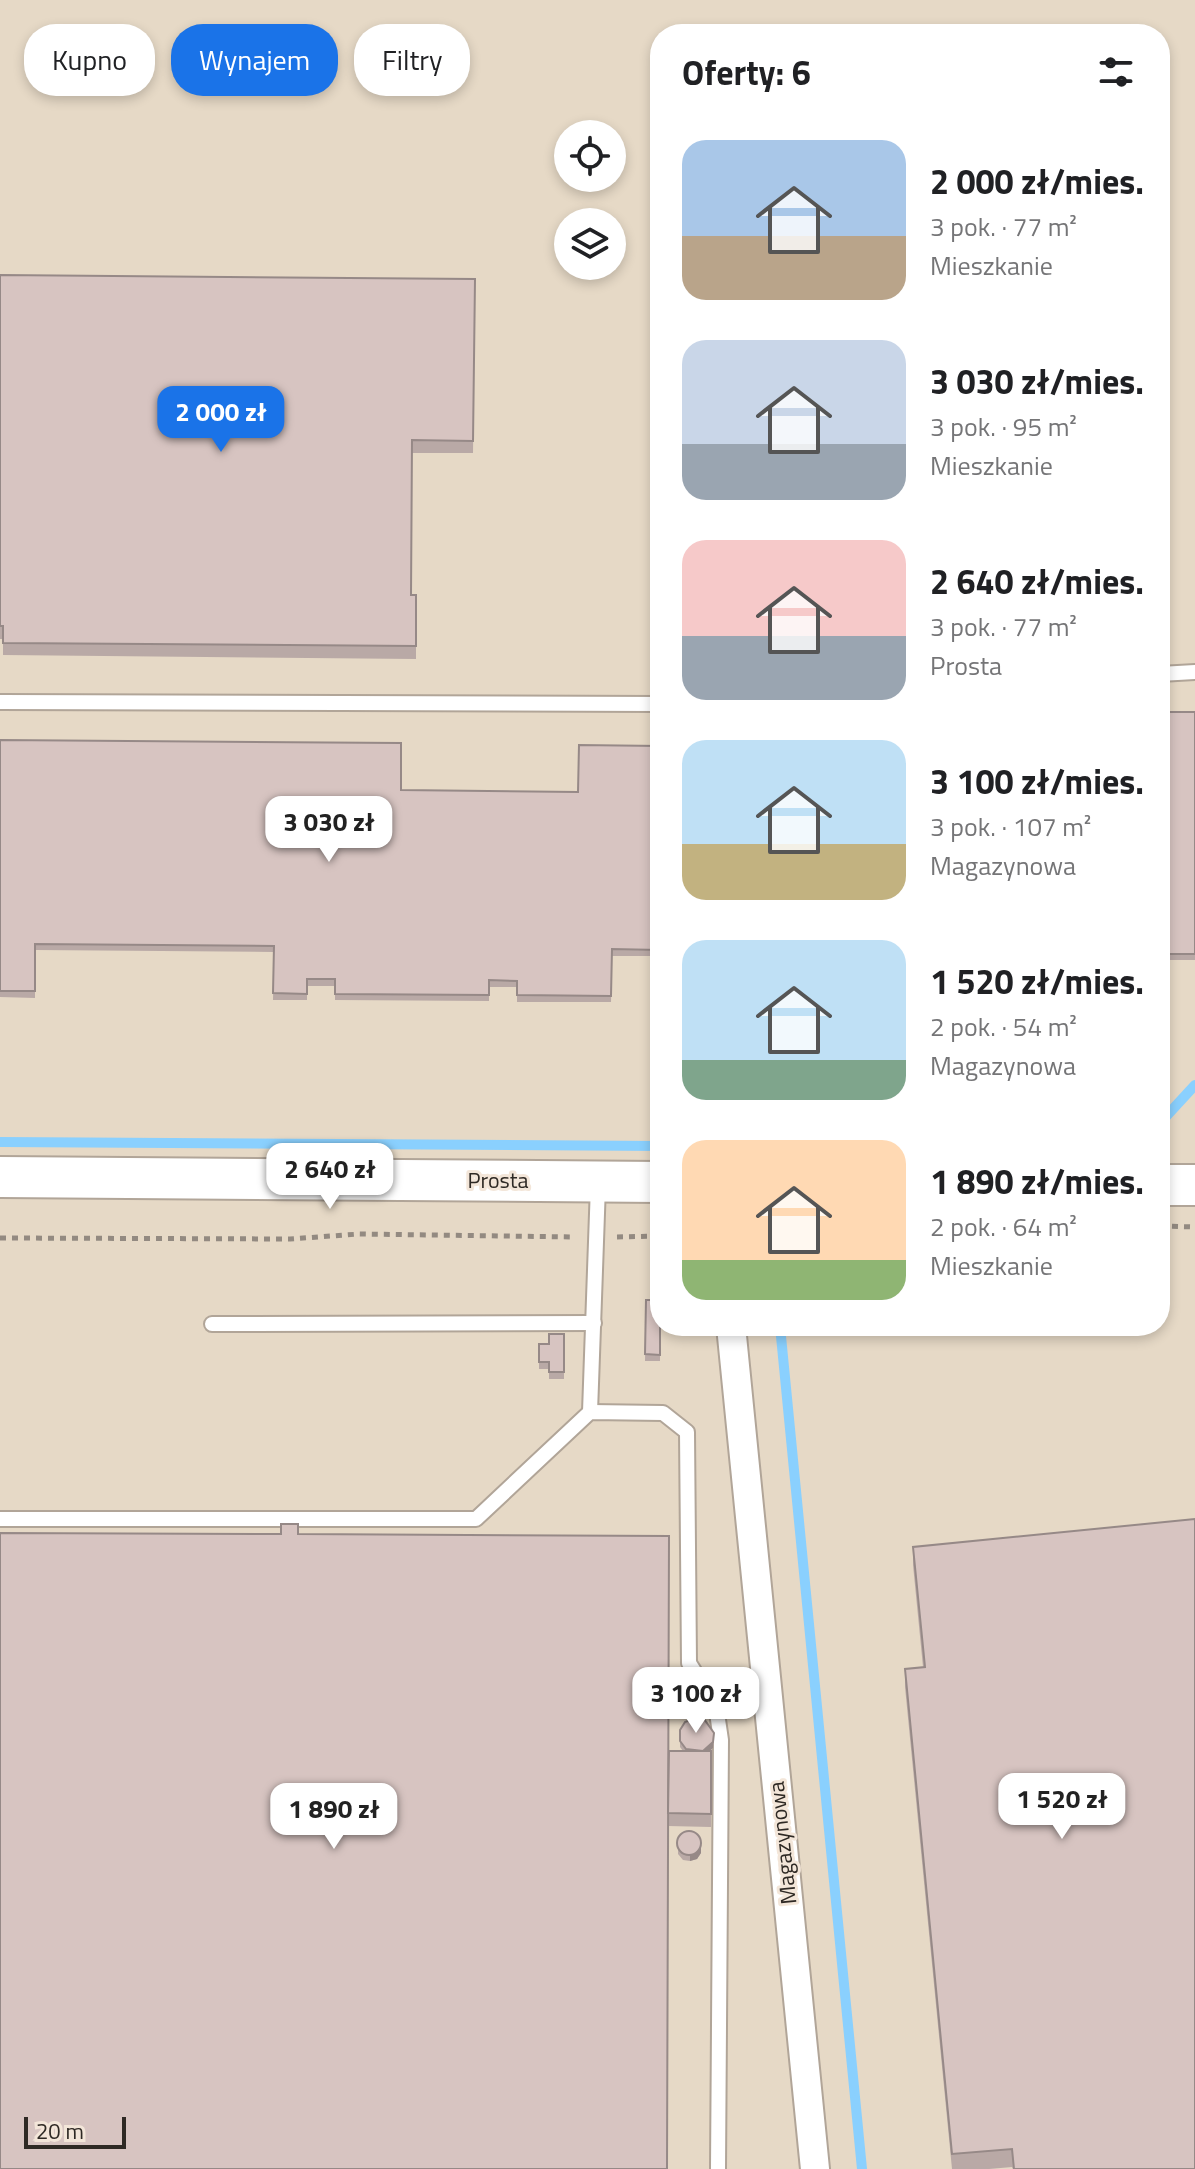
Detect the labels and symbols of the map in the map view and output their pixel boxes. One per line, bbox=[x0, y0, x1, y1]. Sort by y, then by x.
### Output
pin: 2 000 zł bbox=[138, 386, 304, 454]
pin: 3 030 zł bbox=[246, 796, 412, 864]
pin: 2 640 zł bbox=[247, 1143, 413, 1211]
street label: Prosta bbox=[467, 1163, 529, 1197]
pin: 3 100 zł bbox=[613, 1667, 779, 1735]
pin: 1 520 zł bbox=[979, 1773, 1145, 1841]
street label: Magazynowa bbox=[759, 1780, 805, 1906]
pin: 1 890 zł bbox=[251, 1783, 417, 1851]
scale bar bbox=[24, 2113, 126, 2149]

